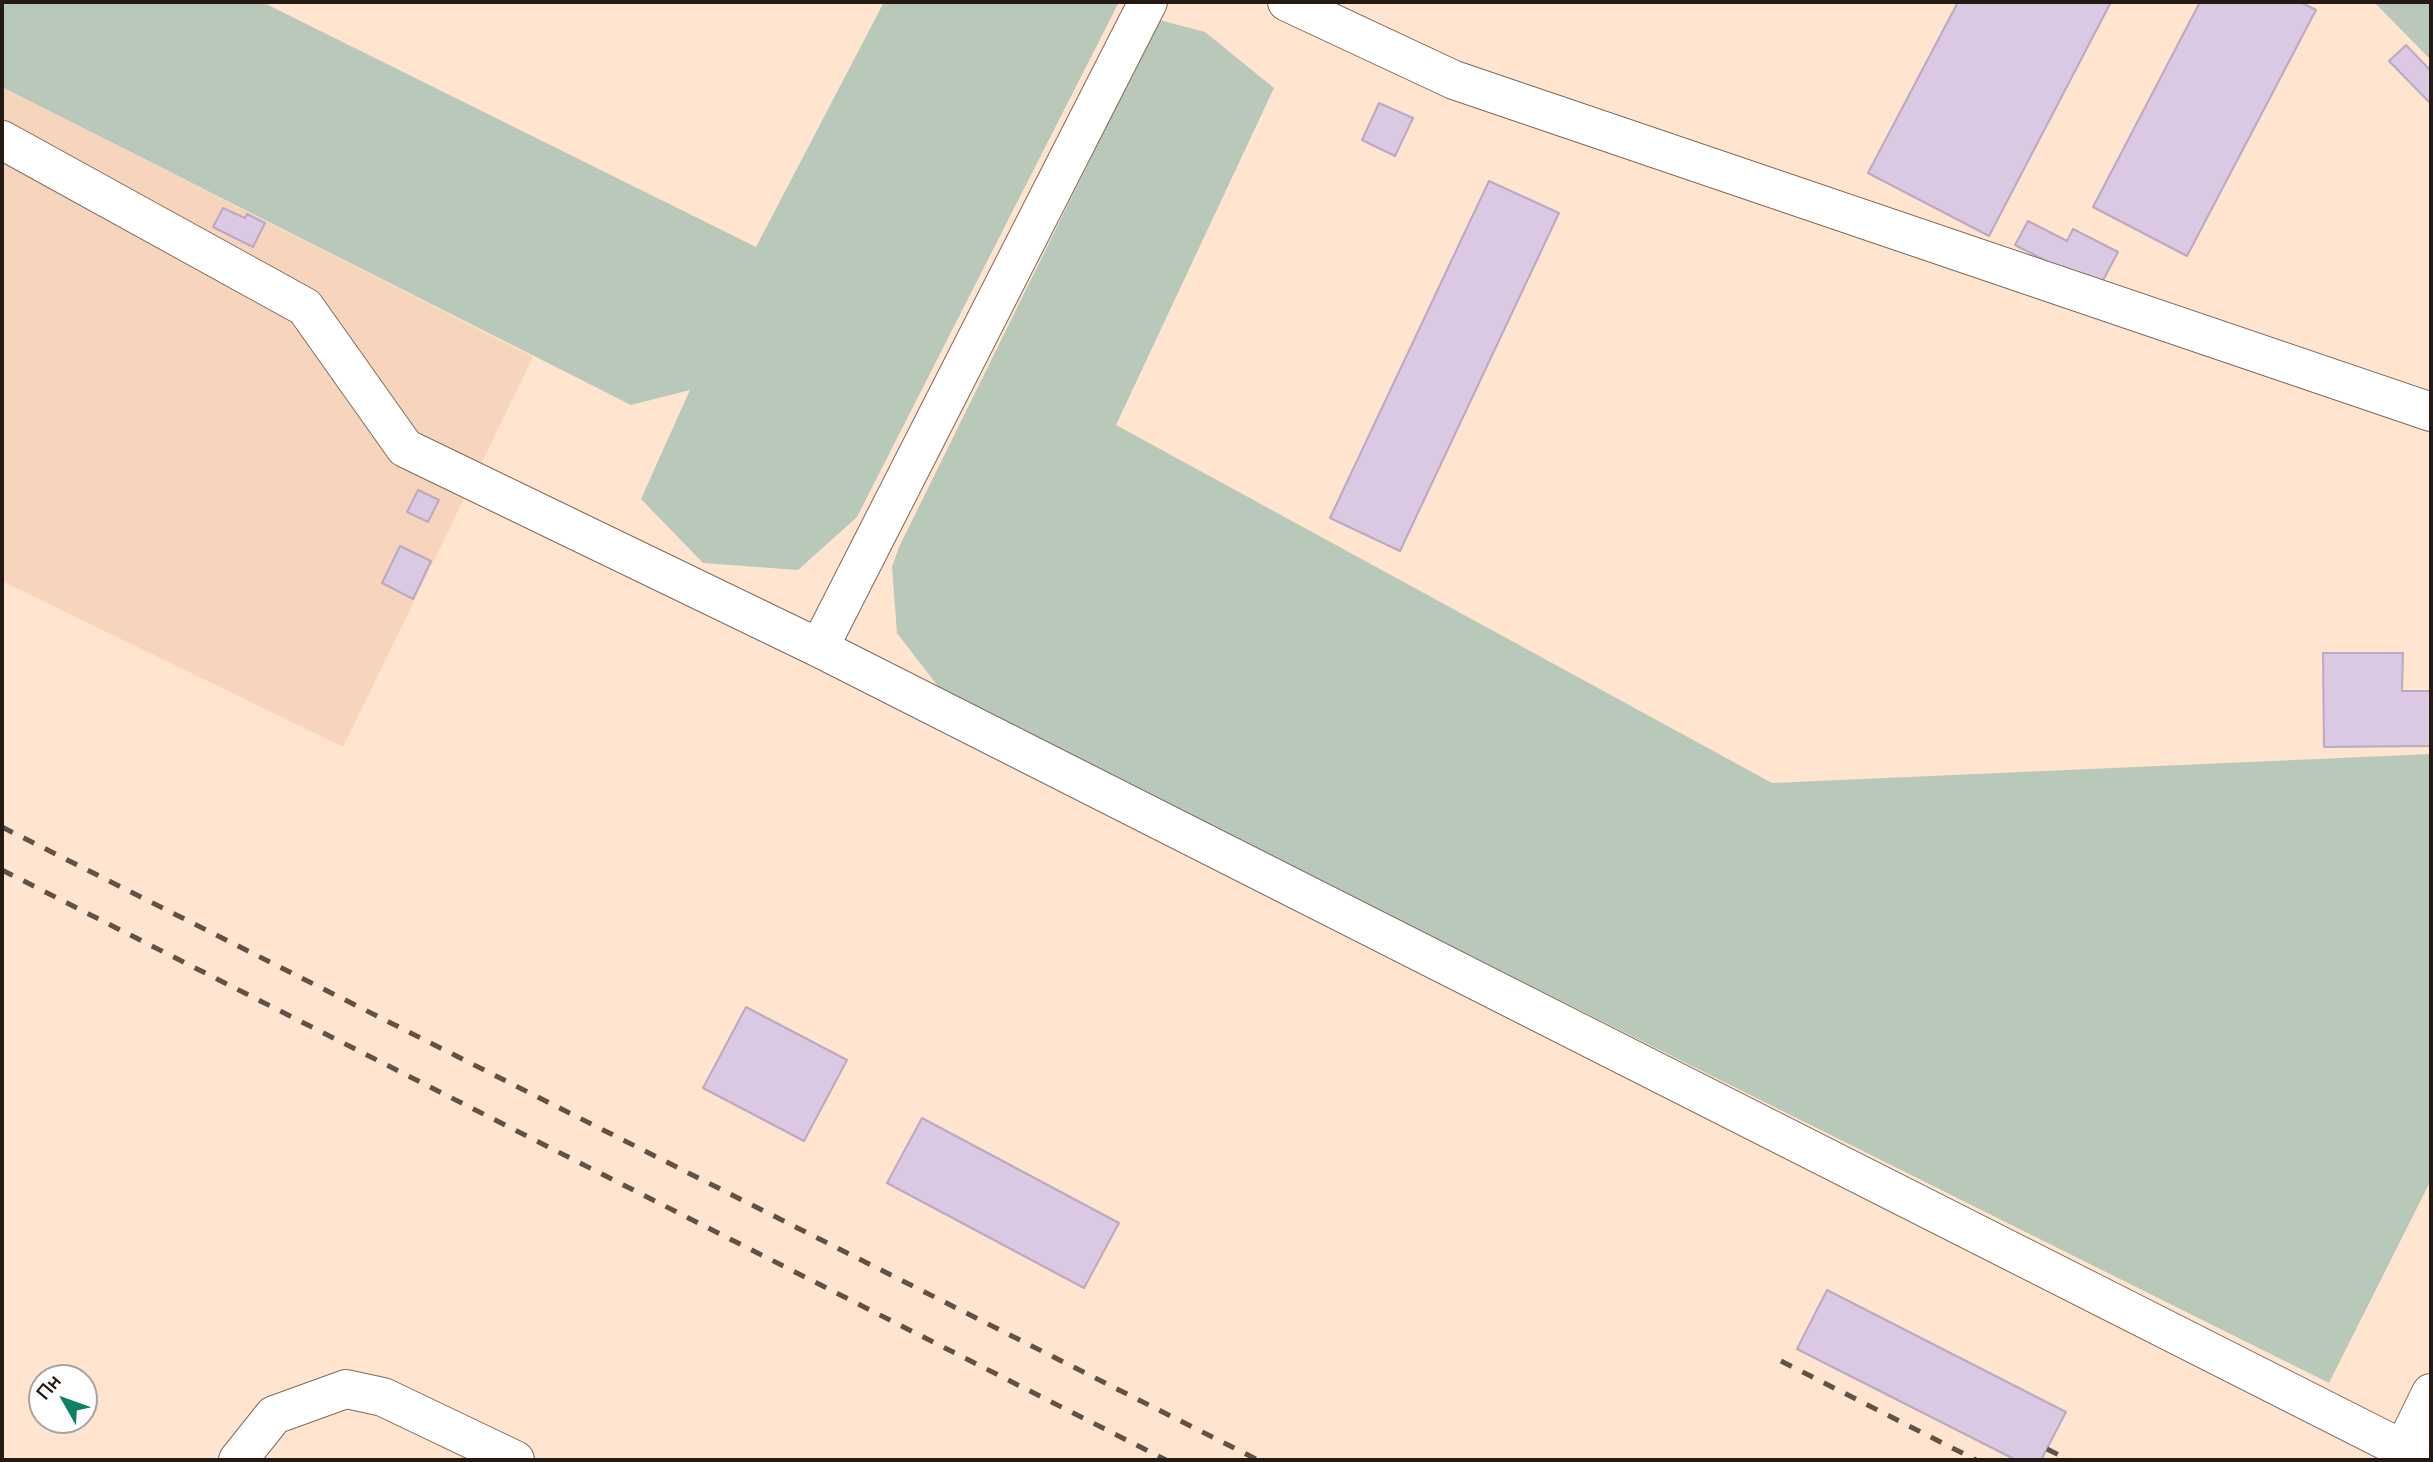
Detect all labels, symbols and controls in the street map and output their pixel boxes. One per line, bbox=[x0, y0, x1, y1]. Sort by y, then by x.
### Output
north arrow bbox=[28, 1364, 98, 1434]
text: Пн bbox=[30, 1369, 67, 1405]

